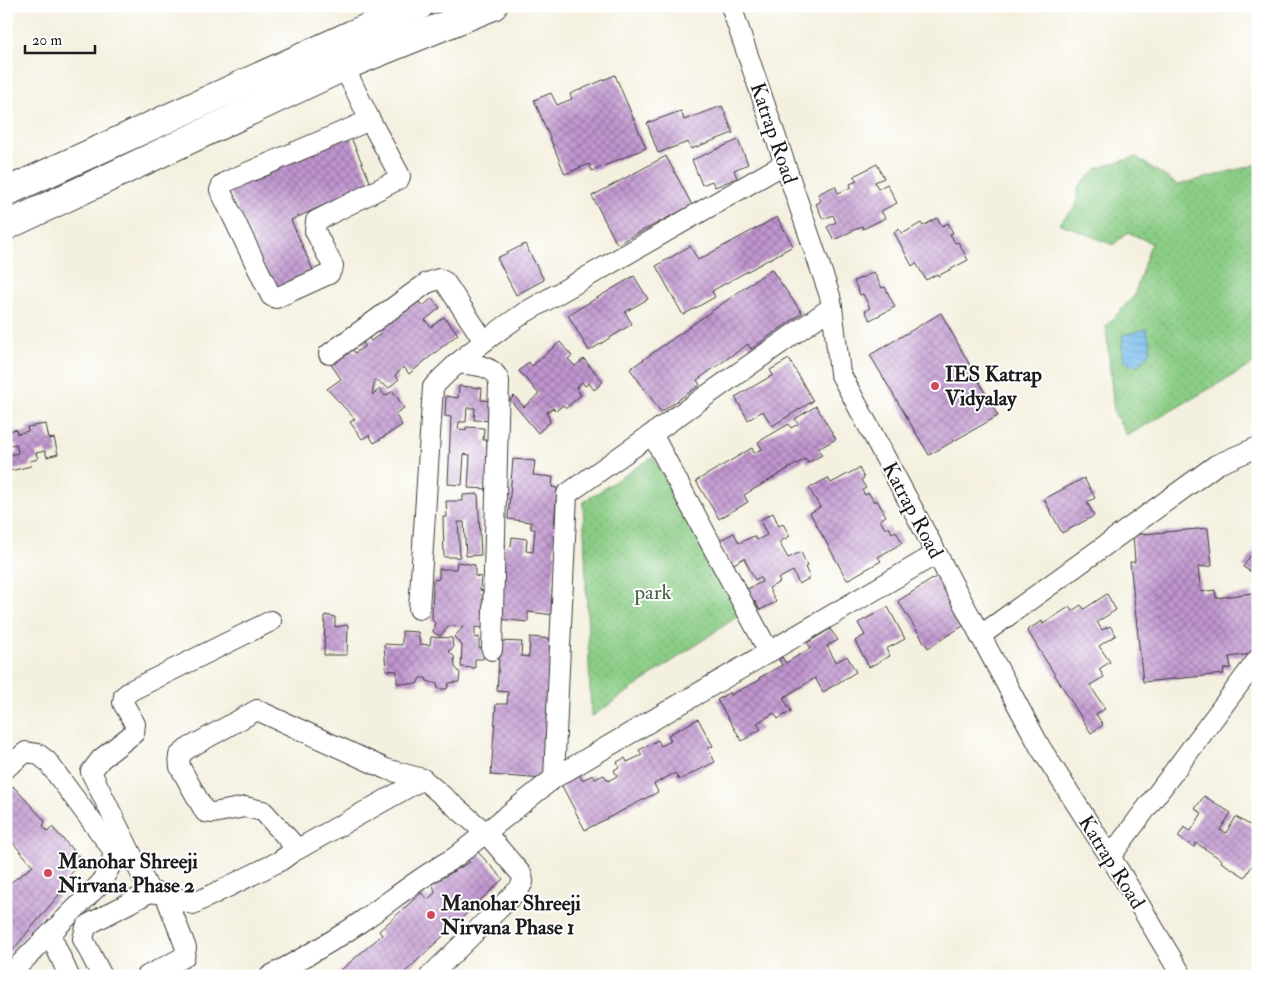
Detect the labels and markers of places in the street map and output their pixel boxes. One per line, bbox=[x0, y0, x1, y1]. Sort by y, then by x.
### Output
place label: IES Katrap Vidyalay bbox=[944, 361, 1042, 412]
marker: IES Katrap Vidyalay bbox=[929, 380, 941, 392]
place label: Manohar Shreeji Nirvana Phase 2 bbox=[57, 848, 198, 899]
marker: Manohar Shreeji Nirvana Phase 2 bbox=[42, 867, 54, 879]
place label: Manohar Shreeji Nirvana Phase 1 bbox=[440, 890, 581, 941]
marker: Manohar Shreeji Nirvana Phase 1 bbox=[425, 909, 437, 921]

